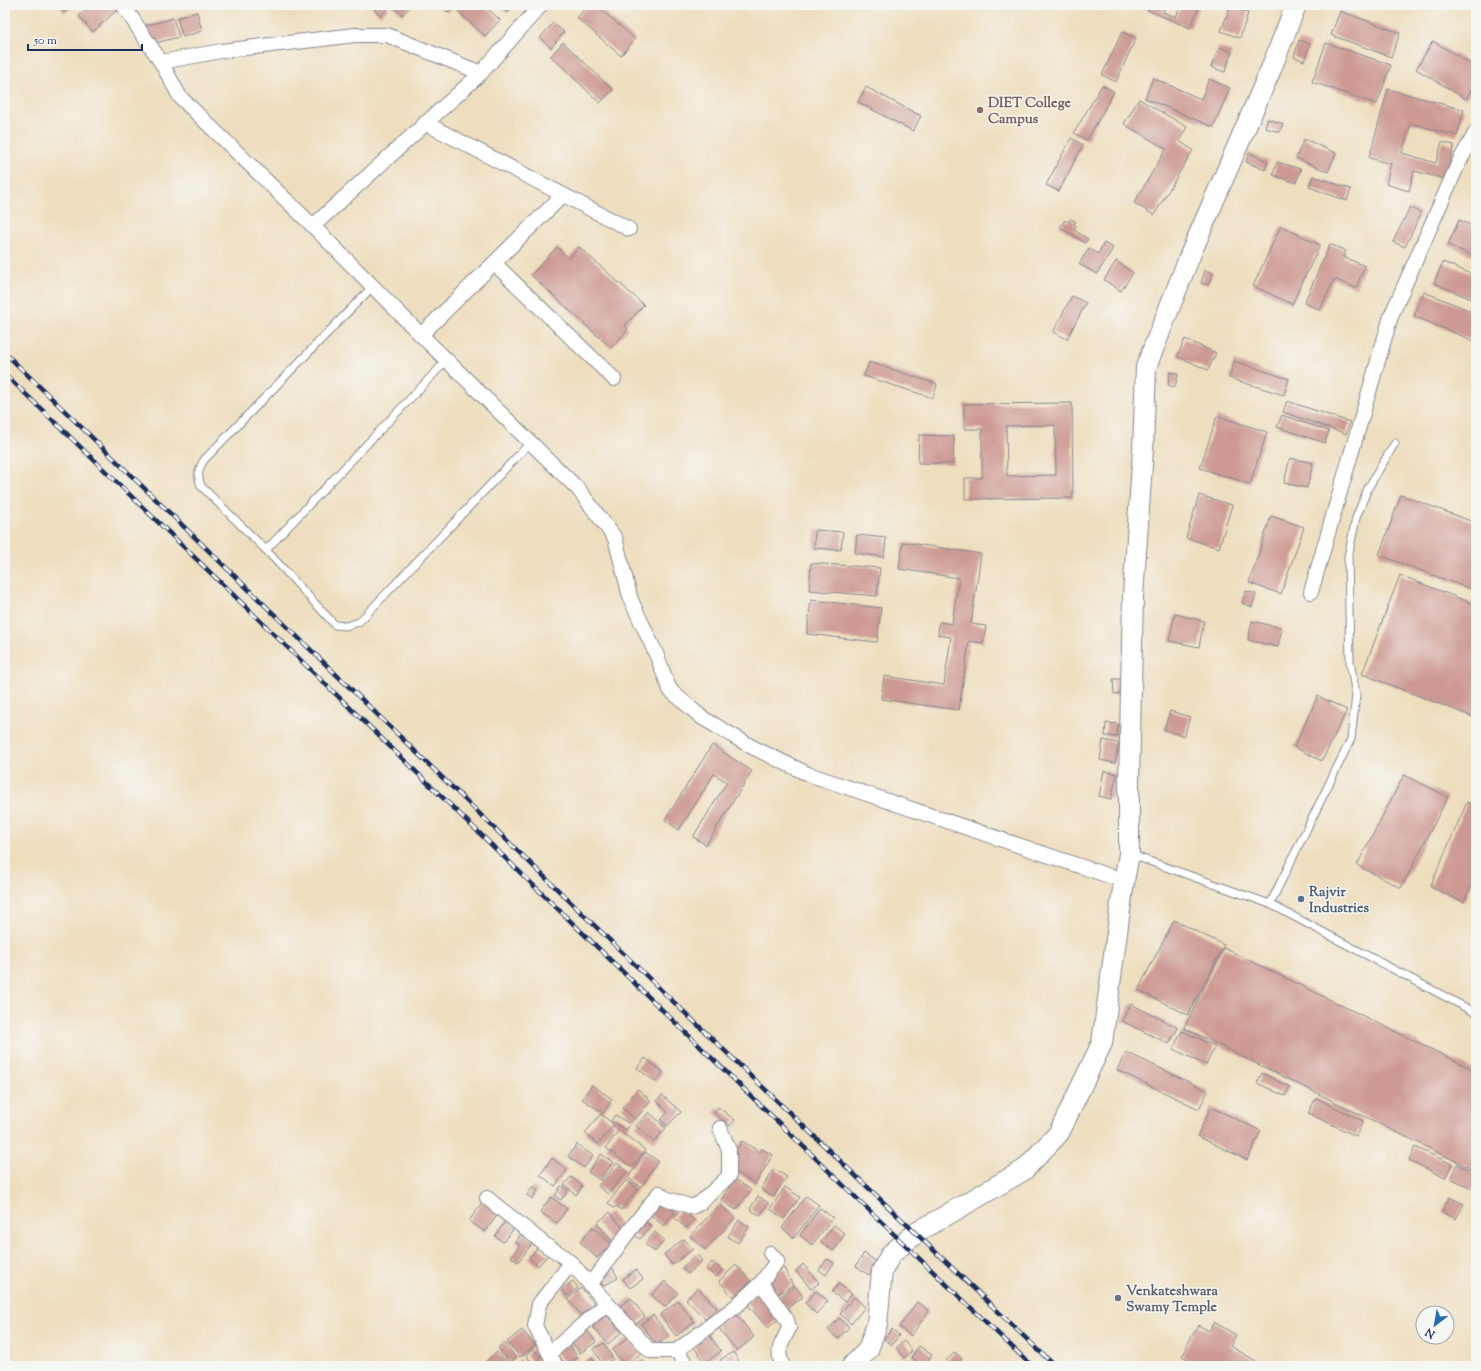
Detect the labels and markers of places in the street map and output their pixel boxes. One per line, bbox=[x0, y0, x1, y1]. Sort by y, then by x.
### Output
place label: DIET College Campus bbox=[988, 94, 1071, 130]
marker: DIET College Campus bbox=[975, 105, 985, 115]
place label: Rajvir Industries bbox=[1309, 883, 1370, 919]
marker: Rajvir Industries bbox=[1296, 894, 1306, 904]
place label: Venkateshwara Swamy Temple bbox=[1126, 1282, 1219, 1318]
marker: Venkateshwara Swamy Temple bbox=[1113, 1293, 1123, 1303]

